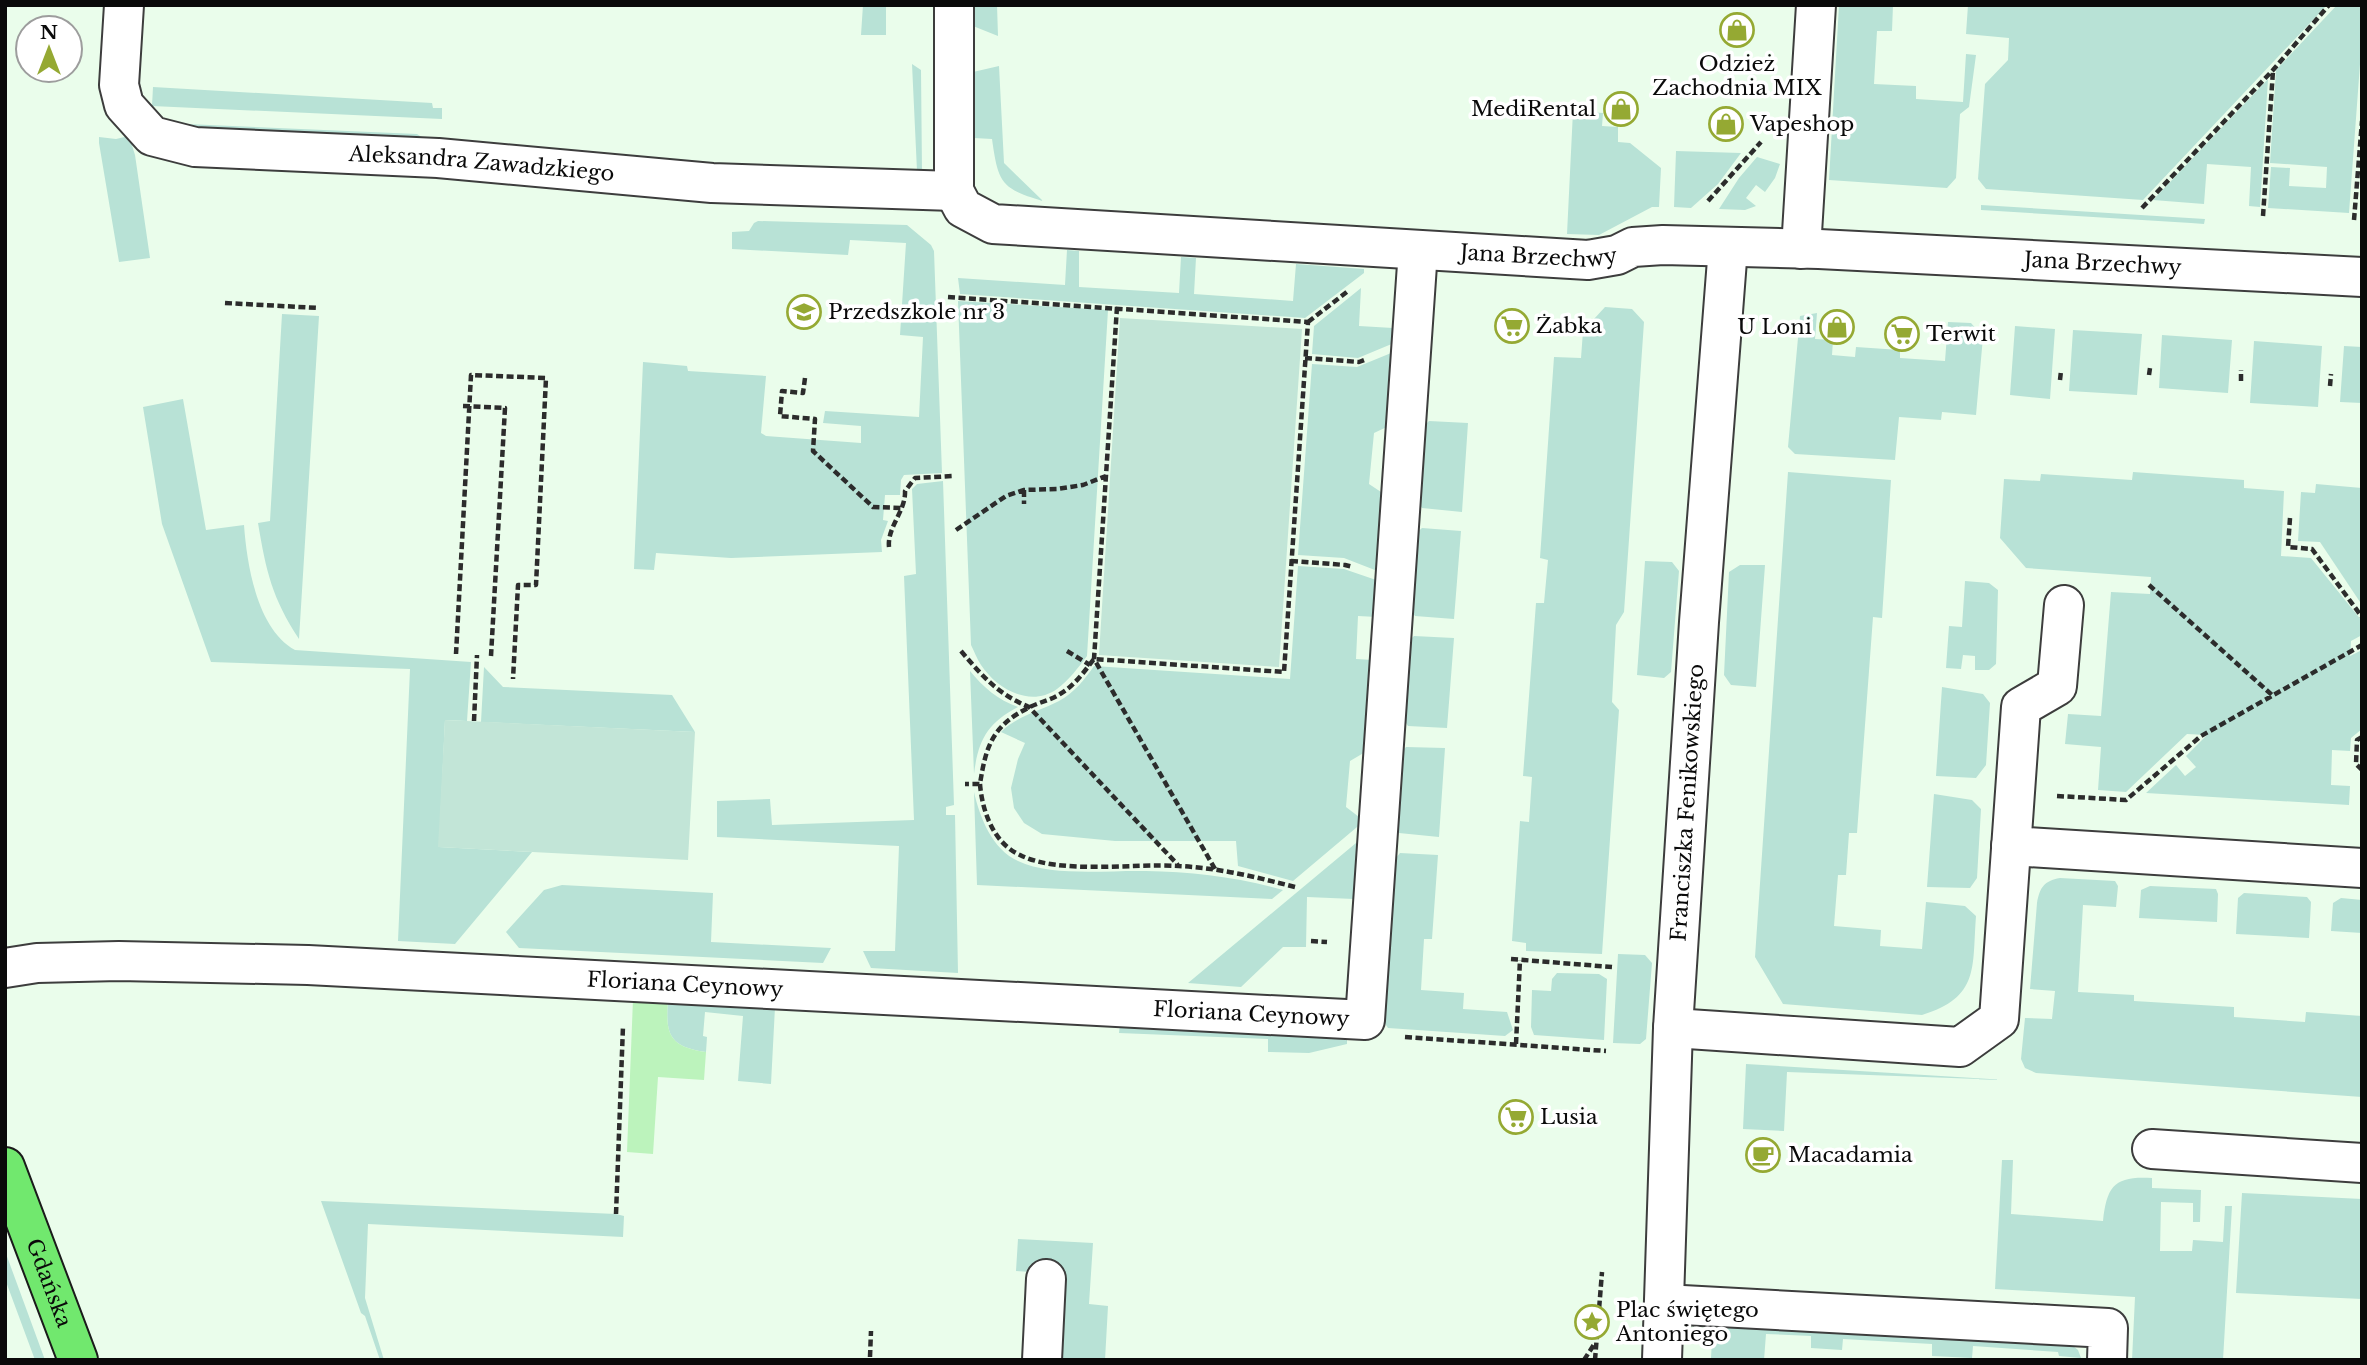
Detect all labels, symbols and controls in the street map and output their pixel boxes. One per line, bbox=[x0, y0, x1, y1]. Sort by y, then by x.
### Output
shop icon: Odzież Zachodnia MIX bbox=[1718, 11, 1756, 49]
north arrow bbox=[14, 14, 84, 84]
text: N bbox=[40, 21, 58, 44]
place label: Odzież Zachodnia MIX bbox=[1652, 51, 1822, 101]
shop icon: MediRental bbox=[1602, 90, 1640, 128]
place label: MediRental bbox=[1471, 96, 1596, 122]
shop icon: Vapeshop bbox=[1707, 105, 1745, 143]
place label: Vapeshop bbox=[1749, 111, 1854, 137]
street label: Aleksandra Zawadzkiego bbox=[347, 141, 615, 187]
street label: Jana Brzechwy bbox=[1456, 239, 1620, 273]
street label: Jana Brzechwy bbox=[2020, 246, 2183, 281]
school or university icon: Przedszkole nr 3 bbox=[785, 293, 823, 331]
place label: Przedszkole nr 3 bbox=[828, 299, 1005, 325]
supermarket icon: Żabka bbox=[1493, 307, 1531, 345]
shop icon: U Loni bbox=[1818, 308, 1856, 346]
place label: Żabka bbox=[1536, 313, 1602, 339]
place label: U Loni bbox=[1737, 314, 1812, 340]
supermarket icon: Terwit bbox=[1883, 315, 1921, 353]
place label: Terwit bbox=[1926, 321, 1996, 347]
street label: Franciszka Fenikowskiego bbox=[1666, 663, 1709, 942]
street label: Floriana Ceynowy bbox=[586, 967, 784, 1003]
street label: Floriana Ceynowy bbox=[1152, 996, 1351, 1032]
supermarket icon: Lusia bbox=[1497, 1098, 1535, 1136]
place label: Lusia bbox=[1540, 1104, 1598, 1130]
cafe icon: Macadamia bbox=[1744, 1136, 1782, 1174]
place label: Macadamia bbox=[1788, 1142, 1913, 1168]
street label: Gdańska bbox=[20, 1235, 78, 1331]
place label: Plac świętego Antoniego bbox=[1615, 1297, 1759, 1347]
place icon: Plac świętego Antoniego bbox=[1573, 1303, 1611, 1341]

